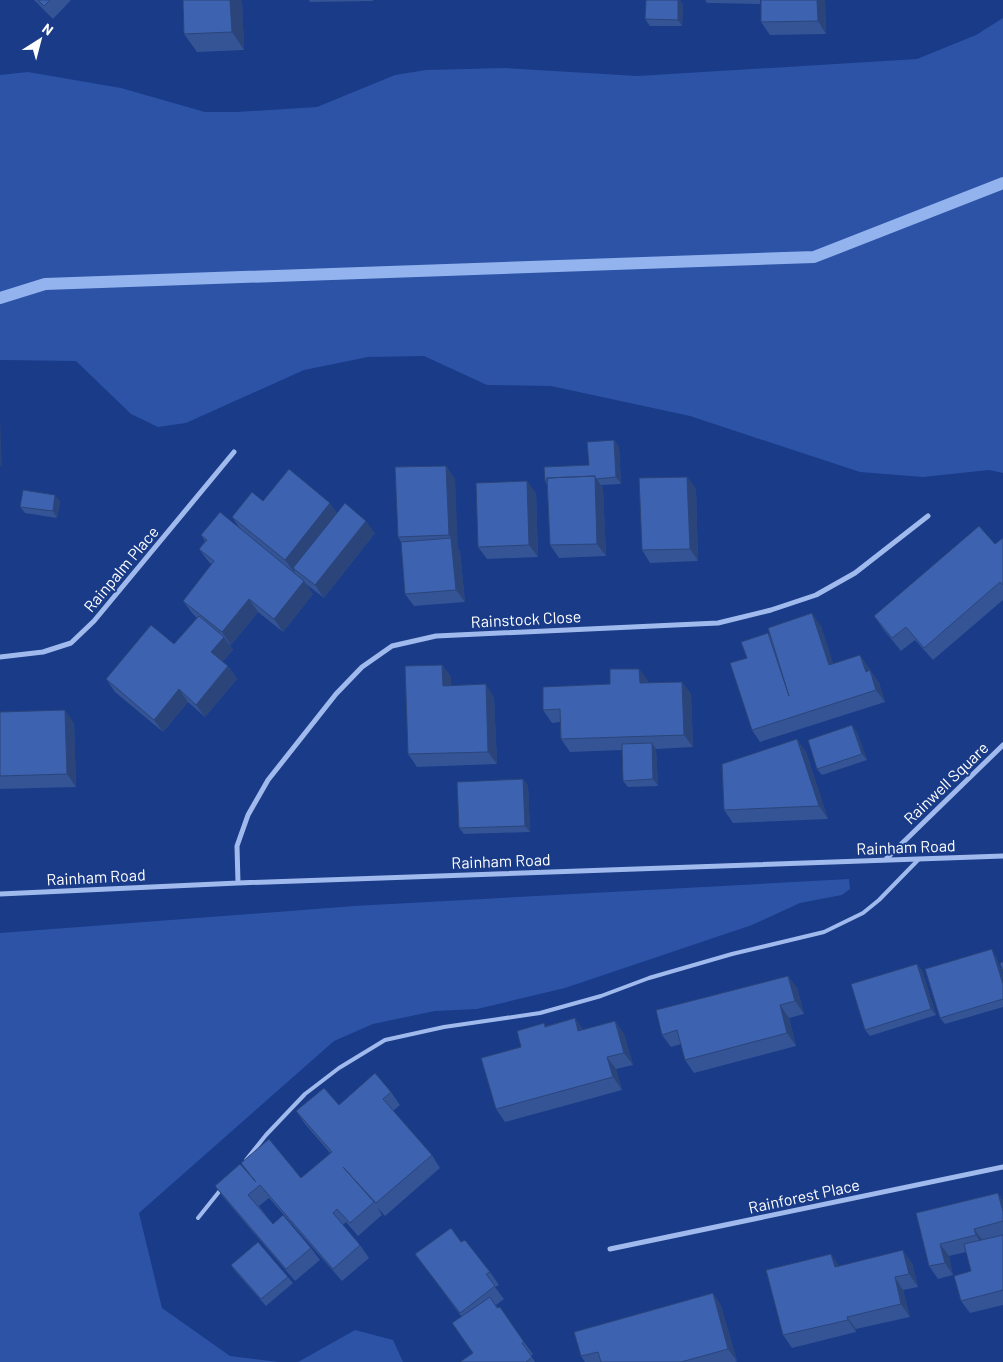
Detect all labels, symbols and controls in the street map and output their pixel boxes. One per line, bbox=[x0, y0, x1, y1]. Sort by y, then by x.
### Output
north arrow bbox=[15, 15, 65, 65]
text: N bbox=[39, 19, 57, 39]
street label: Rainpalm Place bbox=[79, 522, 162, 615]
street label: Rainstock Close bbox=[470, 606, 582, 631]
street label: Rainwell Square bbox=[899, 738, 992, 828]
street label: Rainham Road bbox=[856, 835, 956, 858]
street label: Rainham Road bbox=[451, 849, 551, 872]
street label: Rainham Road bbox=[46, 864, 146, 889]
street label: Rainforest Place bbox=[747, 1174, 861, 1217]

